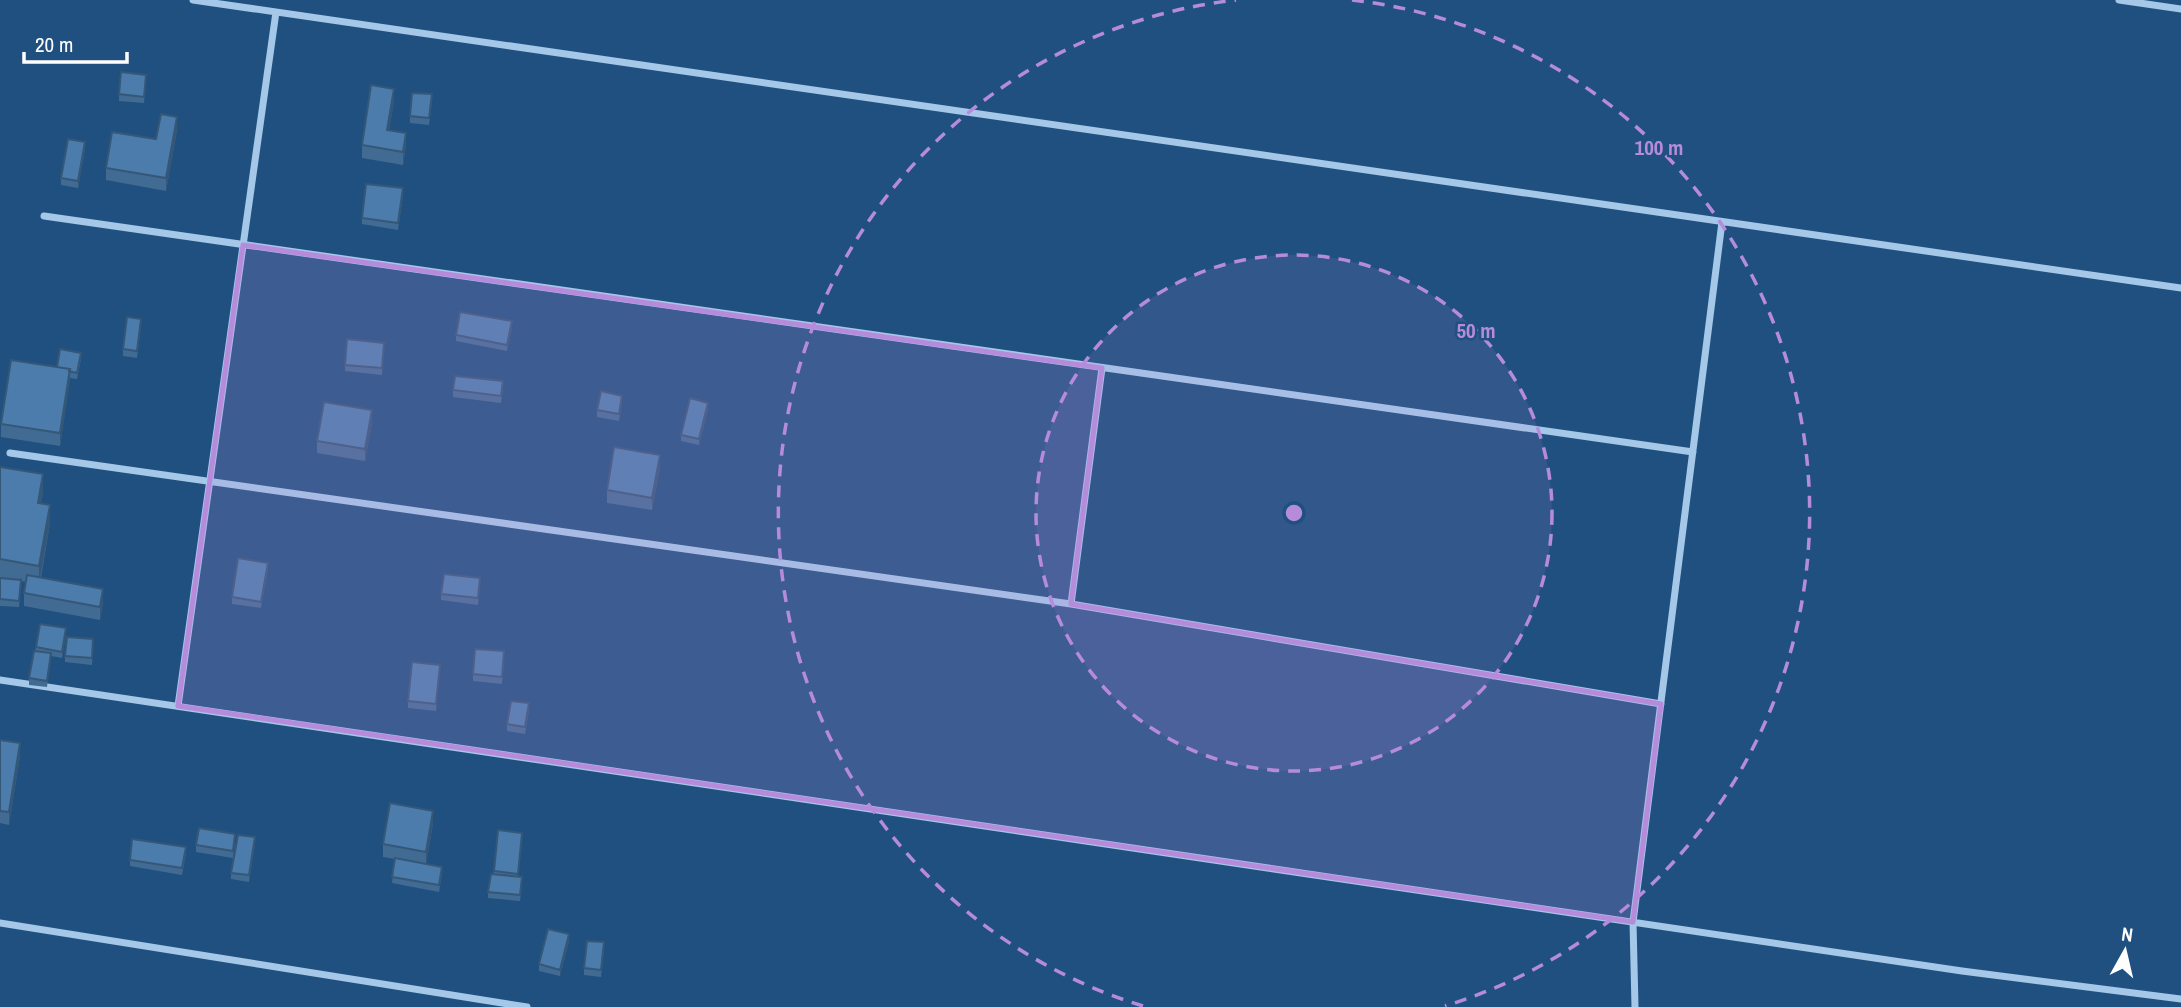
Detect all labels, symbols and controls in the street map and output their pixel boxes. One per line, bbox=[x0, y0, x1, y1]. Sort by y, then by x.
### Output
scale bar bbox=[24, 21, 128, 65]
text: 20 m bbox=[35, 30, 73, 59]
text: 100 m bbox=[1635, 133, 1683, 162]
text: 50 m bbox=[1456, 316, 1496, 345]
centre of rings bbox=[1282, 501, 1306, 525]
north arrow bbox=[2090, 916, 2160, 986]
text: N bbox=[2120, 921, 2135, 948]

